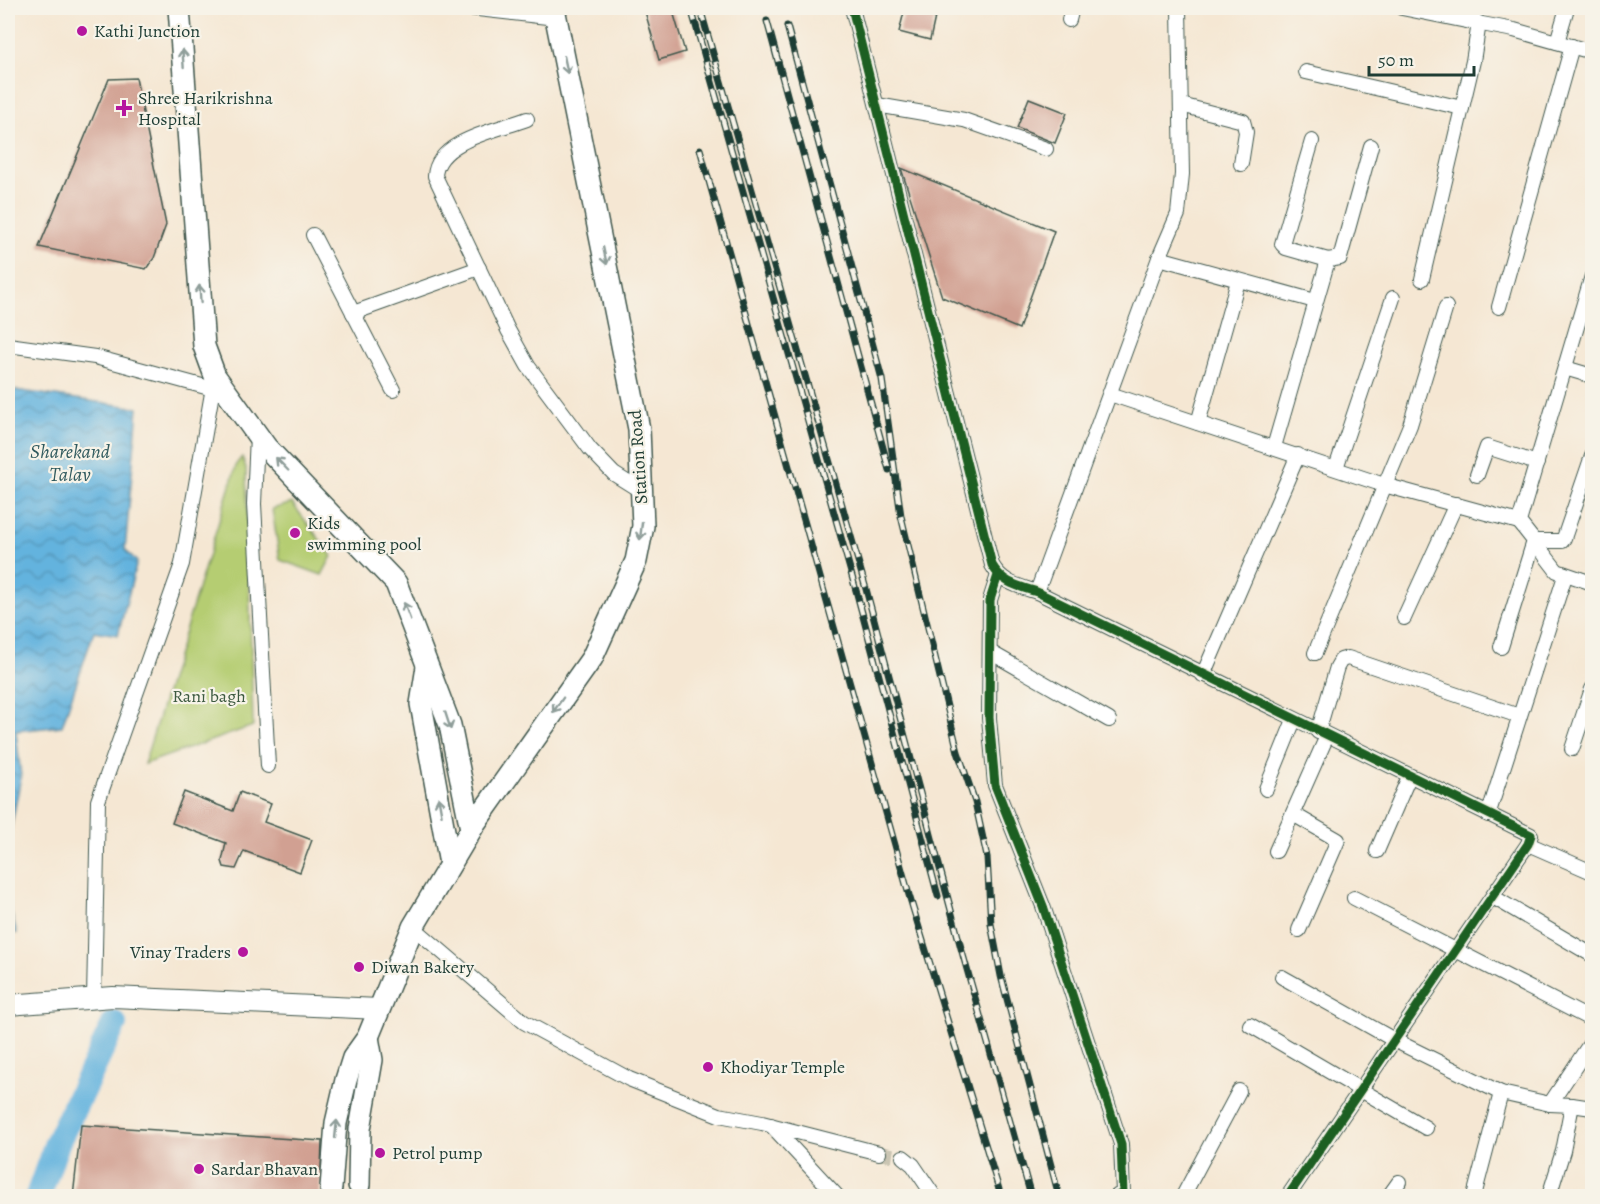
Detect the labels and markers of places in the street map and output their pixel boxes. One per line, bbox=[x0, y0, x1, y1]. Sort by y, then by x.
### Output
place label: Kathi Junction bbox=[94, 19, 200, 43]
marker: Kathi Junction bbox=[75, 24, 89, 38]
place label: Shree Harikrishna Hospital bbox=[138, 86, 274, 131]
marker: Shree Harikrishna Hospital bbox=[115, 99, 133, 117]
place label: Kids swimming pool bbox=[307, 511, 422, 556]
marker: Kids swimming pool bbox=[288, 526, 302, 540]
place label: Vinay Traders bbox=[129, 940, 231, 964]
marker: Vinay Traders bbox=[236, 945, 250, 959]
place label: Diwan Bakery bbox=[371, 955, 475, 979]
marker: Diwan Bakery bbox=[352, 960, 366, 974]
place label: Khodiyar Temple bbox=[720, 1055, 845, 1079]
marker: Khodiyar Temple bbox=[701, 1060, 715, 1074]
place label: Petrol pump bbox=[392, 1141, 482, 1165]
marker: Petrol pump bbox=[373, 1146, 387, 1160]
place label: Sardar Bhavan bbox=[211, 1157, 318, 1181]
marker: Sardar Bhavan bbox=[192, 1162, 206, 1176]

